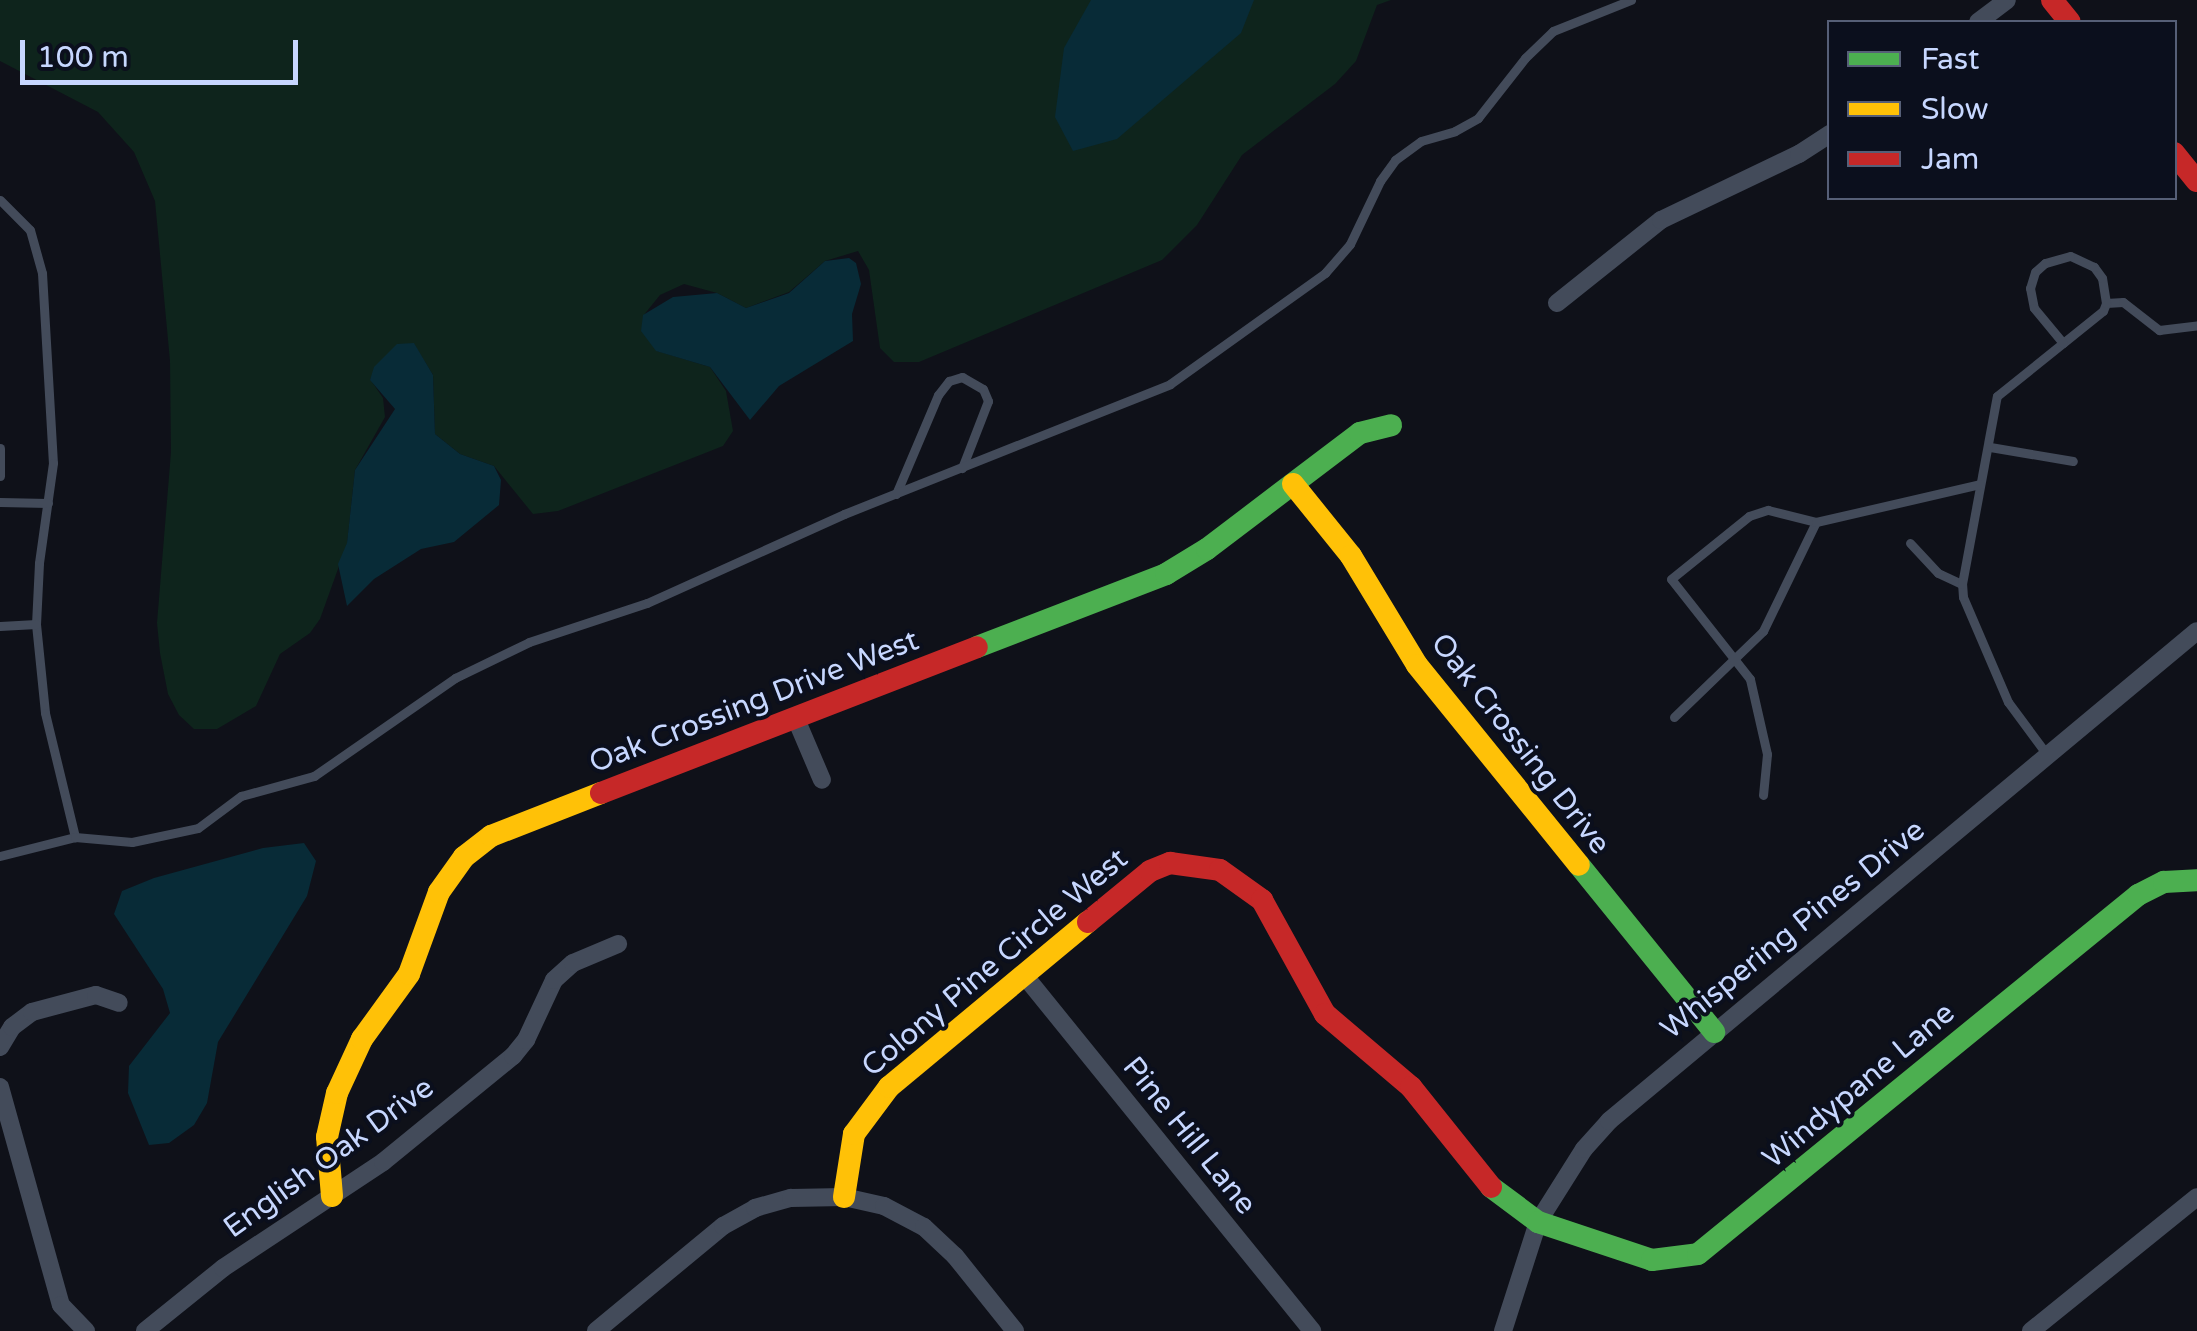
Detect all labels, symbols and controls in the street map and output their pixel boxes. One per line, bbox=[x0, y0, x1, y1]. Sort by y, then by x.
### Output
scale bar bbox=[25, 20, 302, 82]
legend bbox=[1827, 20, 2177, 200]
text: 100 m bbox=[37, 39, 129, 76]
text: Fast bbox=[1921, 41, 1980, 78]
text: Slow bbox=[1921, 91, 1989, 128]
text: Jam bbox=[1921, 141, 1979, 178]
street label: Oak Crossing Drive West bbox=[584, 623, 924, 781]
street label: Oak Crossing Drive bbox=[1423, 626, 1617, 862]
street label: Whispering Pines Drive bbox=[1654, 812, 1932, 1048]
street label: Colony Pine Circle West bbox=[855, 841, 1135, 1085]
street label: Windypane Lane bbox=[1756, 995, 1962, 1177]
street label: Pine Hill Lane bbox=[1114, 1050, 1264, 1222]
street label: English Oak Drive bbox=[217, 1070, 441, 1246]

